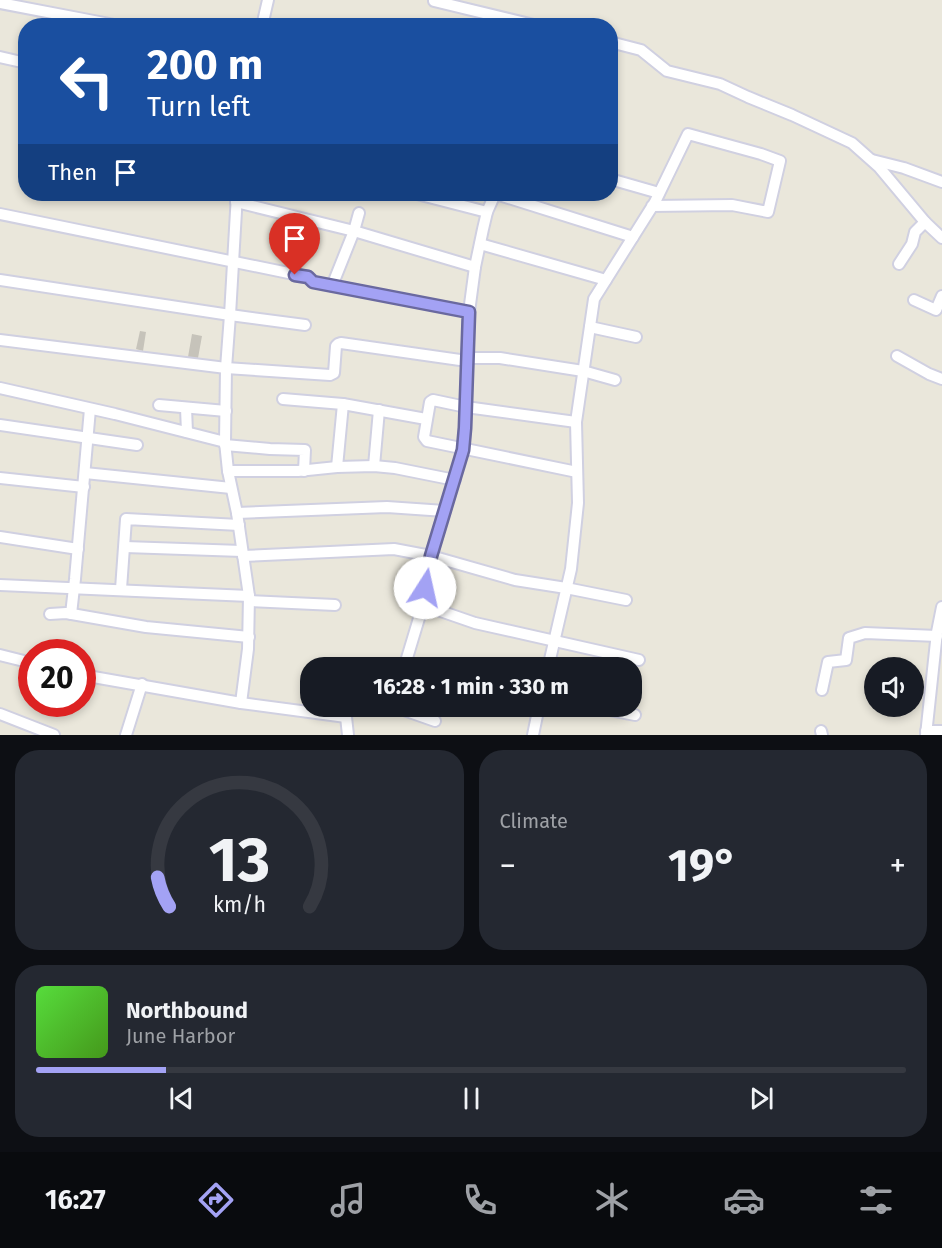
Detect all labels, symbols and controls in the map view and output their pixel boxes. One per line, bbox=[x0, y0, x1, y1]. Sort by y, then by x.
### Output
text: 200 m bbox=[147, 40, 263, 90]
icon: left bbox=[48, 42, 126, 120]
text: Turn left bbox=[147, 91, 250, 123]
icon: arrive bbox=[109, 156, 142, 189]
text: Then bbox=[48, 159, 97, 186]
pin bbox=[269, 213, 320, 275]
icon: arrive bbox=[278, 222, 311, 255]
position arrow bbox=[393, 556, 457, 620]
speed limit sign: 20 bbox=[18, 639, 96, 717]
map controls bbox=[864, 657, 924, 717]
button: sound bbox=[864, 657, 924, 717]
text: 16:28 · 1 min · 330 m bbox=[373, 673, 569, 700]
text: Climate bbox=[500, 809, 568, 833]
text: 13 bbox=[209, 823, 270, 898]
text: 19° bbox=[668, 839, 738, 893]
text: − bbox=[500, 846, 516, 886]
text: + bbox=[890, 846, 906, 886]
text: km/h bbox=[213, 892, 266, 918]
text: Northbound bbox=[126, 997, 248, 1024]
text: June Harbor bbox=[126, 1024, 235, 1048]
icon: previous bbox=[165, 1082, 198, 1115]
icon: pause bbox=[455, 1082, 488, 1115]
icon: next bbox=[745, 1082, 778, 1115]
icon: directions bbox=[195, 1179, 237, 1221]
icon: music bbox=[327, 1179, 369, 1221]
icon: phone bbox=[459, 1179, 501, 1221]
icon: climate bbox=[591, 1179, 633, 1221]
icon: car bbox=[723, 1179, 765, 1221]
icon: filters bbox=[855, 1179, 897, 1221]
text: 16:27 bbox=[45, 1184, 106, 1216]

